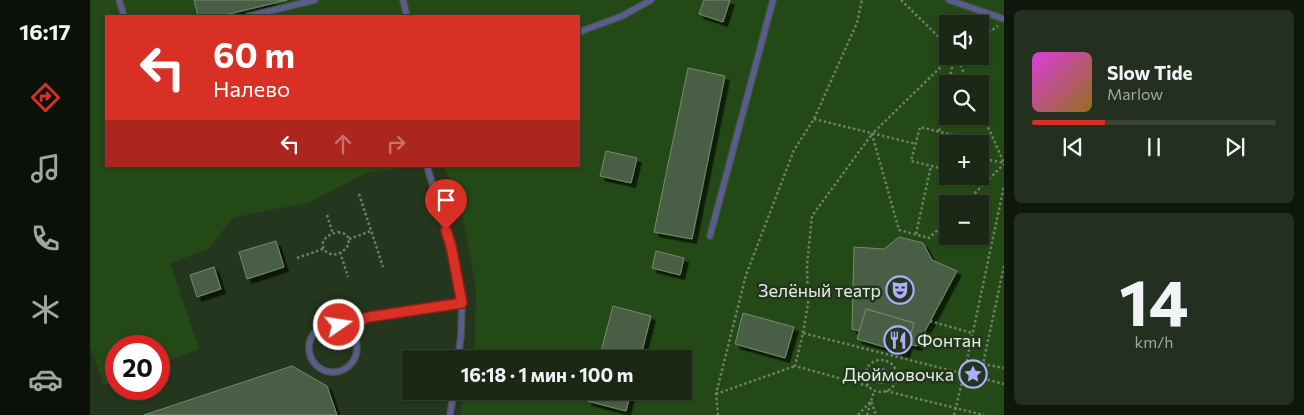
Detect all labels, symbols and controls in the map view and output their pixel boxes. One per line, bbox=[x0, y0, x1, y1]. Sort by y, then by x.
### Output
map controls bbox=[939, 15, 989, 245]
button: sound bbox=[939, 15, 989, 65]
text: 16:17 bbox=[19, 18, 71, 45]
text: 60 m bbox=[213, 32, 295, 75]
icon: left bbox=[130, 35, 195, 100]
text: Slow Tide bbox=[1107, 61, 1193, 84]
text: Налево bbox=[213, 75, 290, 102]
button: search bbox=[939, 75, 989, 125]
icon: directions bbox=[28, 80, 63, 115]
text: Marlow bbox=[1107, 84, 1163, 103]
icon: left bbox=[276, 130, 304, 158]
icon: ahead bbox=[329, 130, 357, 158]
icon: right bbox=[382, 130, 410, 158]
icon: previous bbox=[1059, 133, 1087, 161]
icon: pause bbox=[1140, 133, 1168, 161]
icon: next bbox=[1221, 133, 1249, 161]
button: + bbox=[939, 135, 989, 185]
icon: music bbox=[28, 151, 63, 186]
pin bbox=[425, 179, 467, 230]
icon: arrive bbox=[432, 186, 460, 214]
button: − bbox=[939, 195, 989, 245]
icon: phone bbox=[28, 221, 63, 256]
text: 14 bbox=[1119, 260, 1189, 339]
theatre icon: Зелёный театр bbox=[885, 275, 915, 305]
place label: Зелёный театр bbox=[758, 279, 881, 301]
icon: climate bbox=[28, 292, 63, 327]
position arrow bbox=[312, 298, 364, 350]
restaurant icon: Фонтан bbox=[883, 325, 913, 355]
place label: Фонтан bbox=[917, 329, 981, 351]
text: km/h bbox=[1135, 332, 1173, 351]
speed limit sign: 20 bbox=[105, 335, 170, 400]
place icon: Дюймовочка bbox=[958, 359, 988, 389]
icon: car bbox=[28, 362, 63, 397]
text: 16:18 · 1 мин · 100 m bbox=[461, 363, 633, 386]
place label: Дюймовочка bbox=[842, 363, 954, 385]

